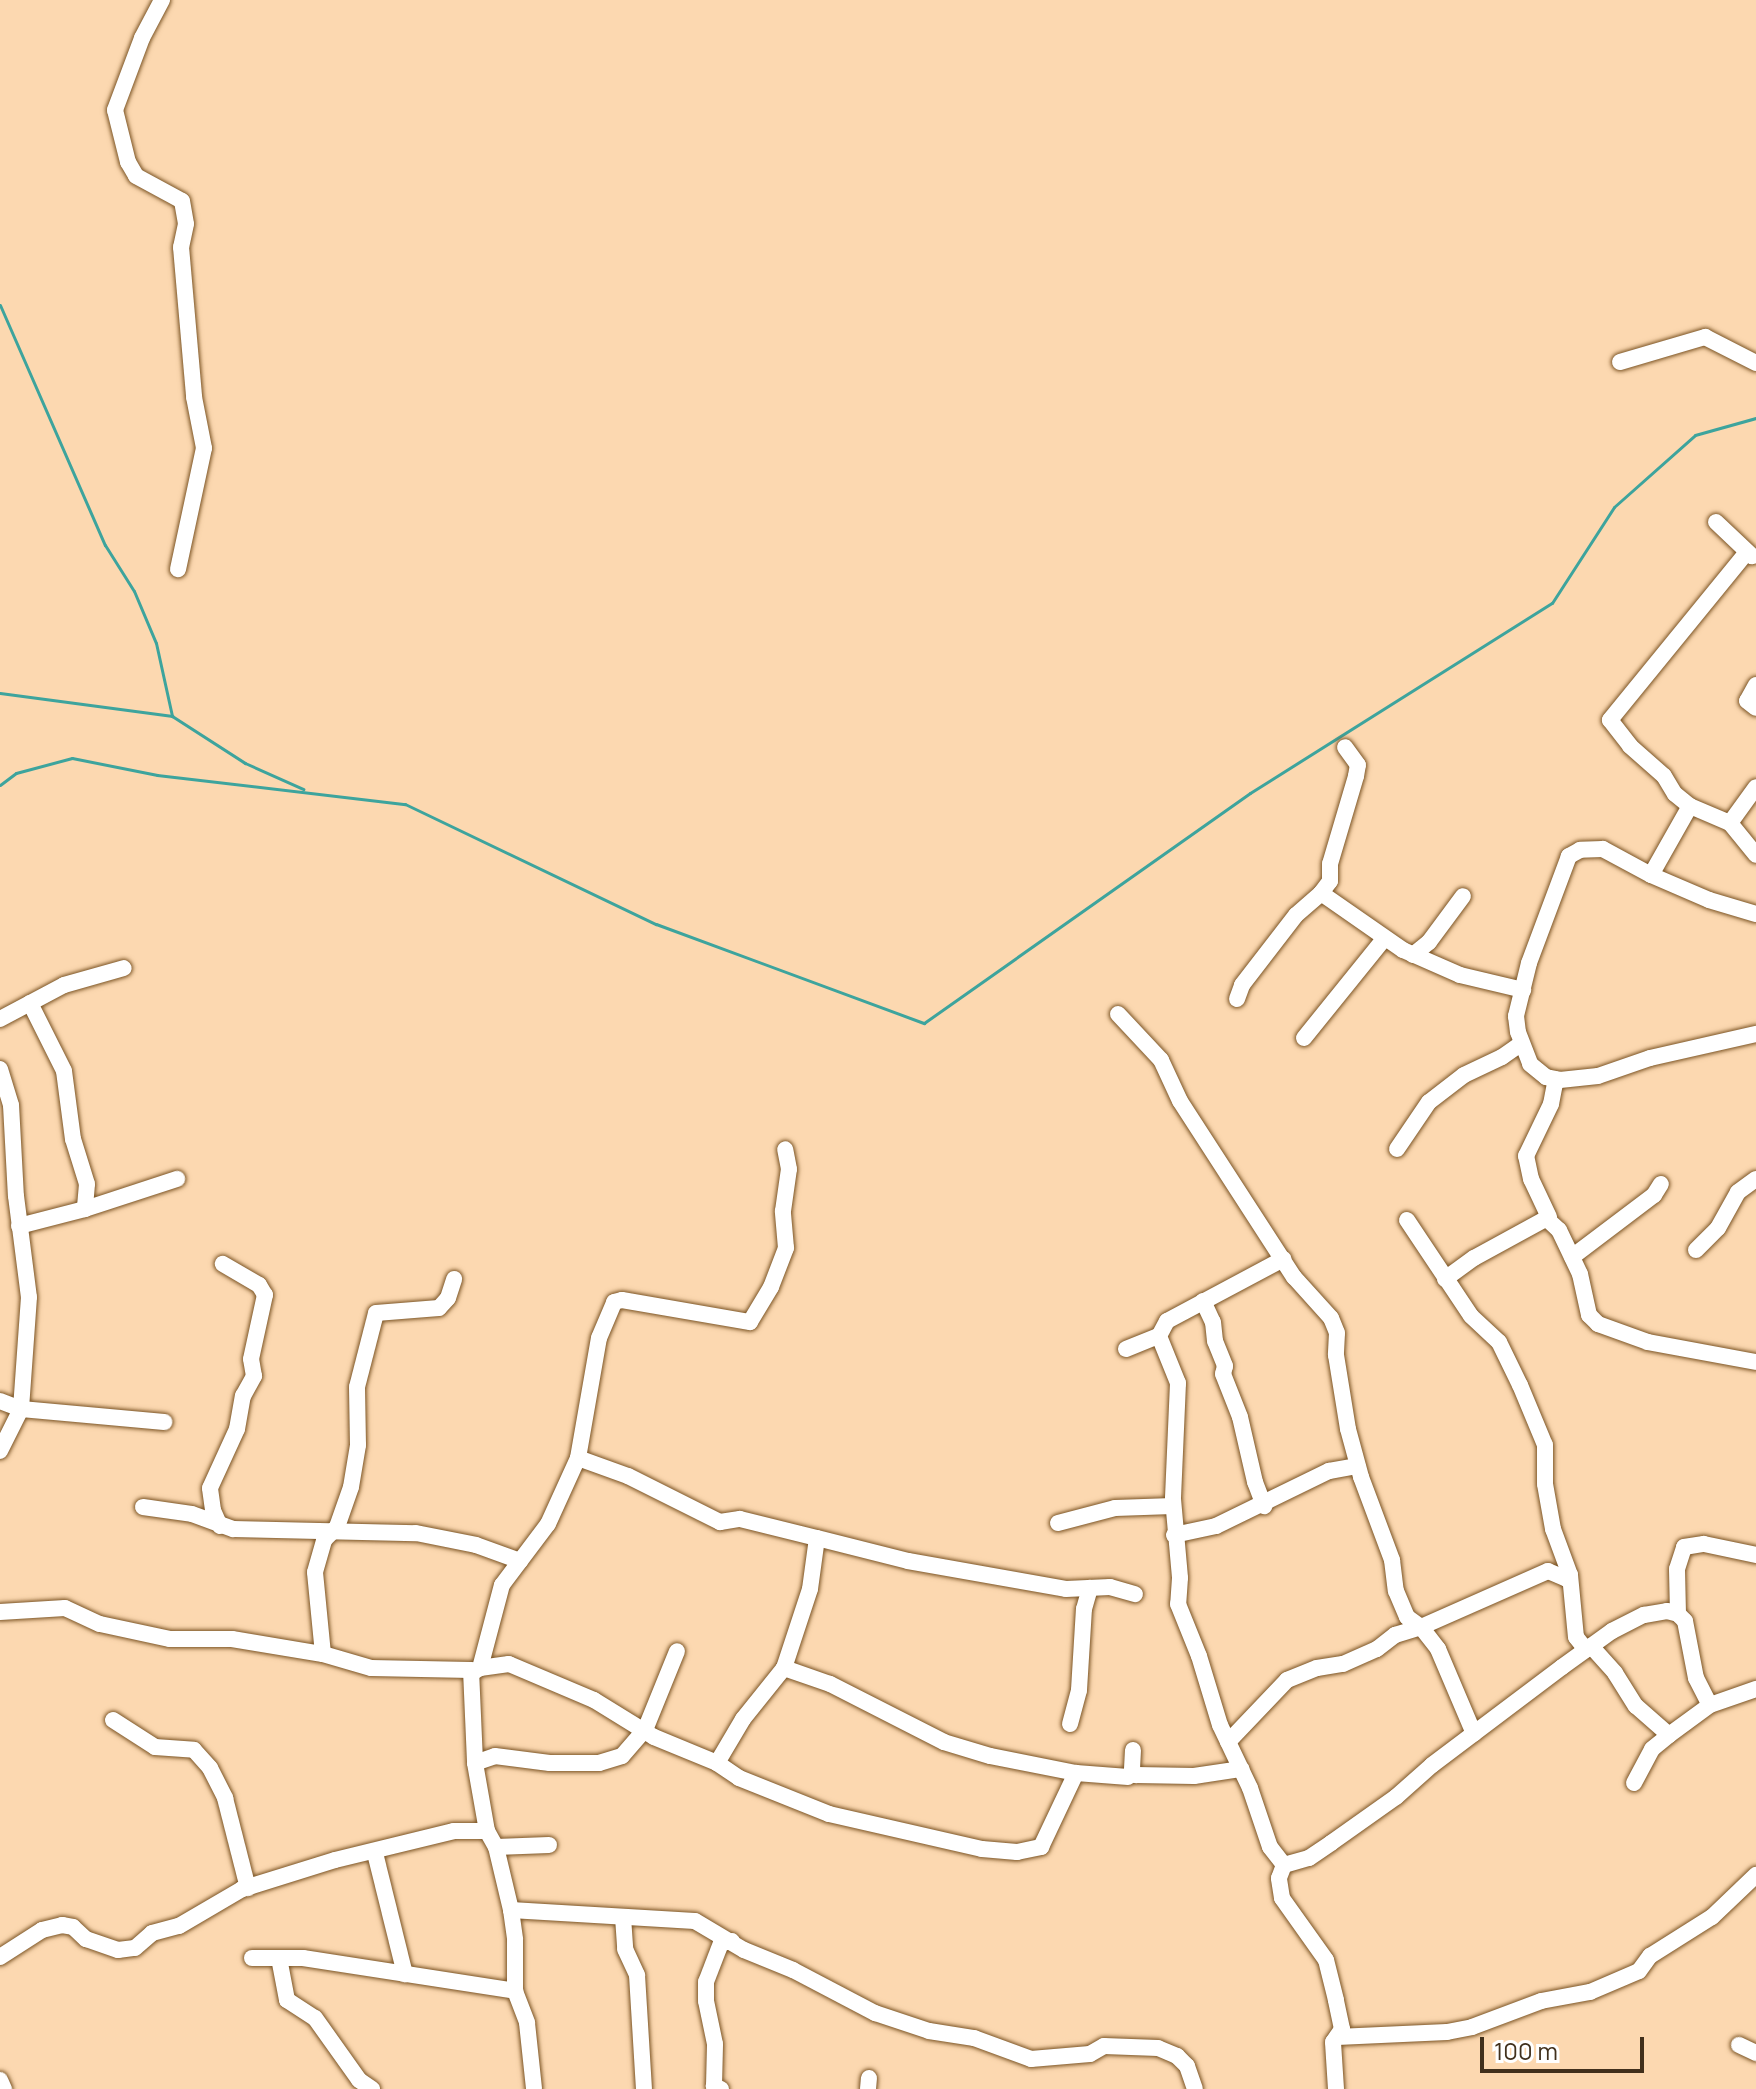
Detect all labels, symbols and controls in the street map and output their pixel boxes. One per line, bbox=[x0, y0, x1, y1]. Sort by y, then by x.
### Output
scale bar bbox=[1484, 2021, 1648, 2071]
text: 100 m bbox=[1494, 2034, 1558, 2067]

